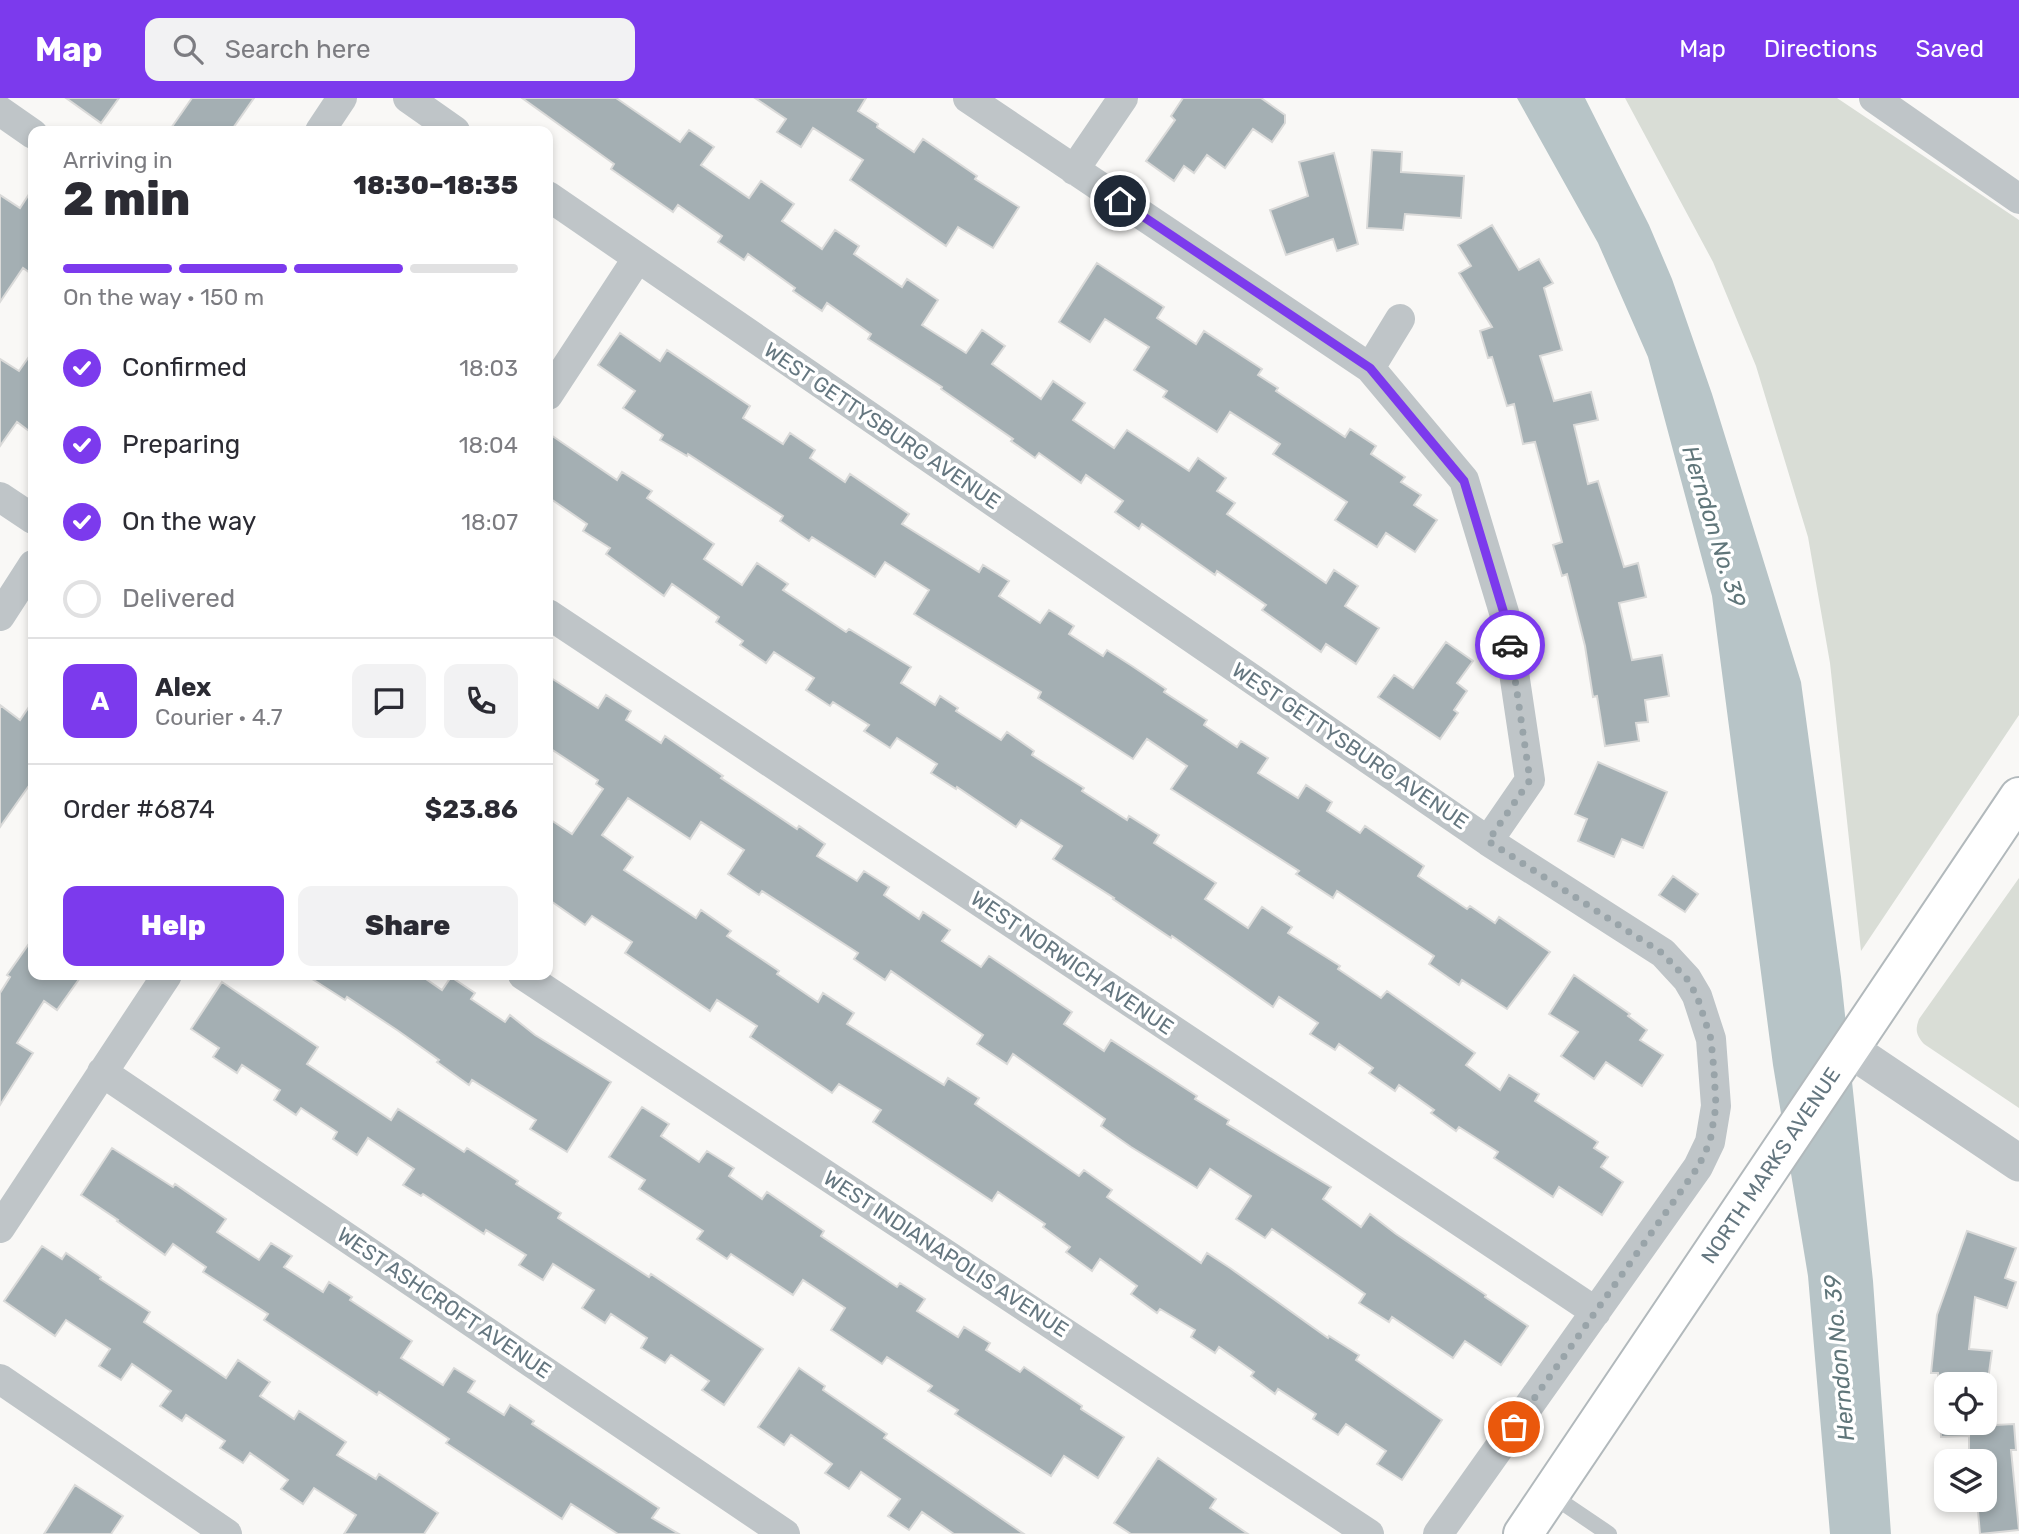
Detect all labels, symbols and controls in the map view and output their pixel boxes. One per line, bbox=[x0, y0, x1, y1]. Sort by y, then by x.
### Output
search box bbox=[145, 18, 635, 81]
text: Map bbox=[35, 30, 103, 69]
icon: search bbox=[169, 30, 207, 68]
text: Search here bbox=[225, 34, 370, 65]
text: Map bbox=[1679, 35, 1726, 63]
text: Directions bbox=[1764, 35, 1877, 63]
text: Saved bbox=[1915, 35, 1984, 63]
text: Arriving in bbox=[63, 146, 173, 174]
text: 18:30–18:35 bbox=[353, 170, 518, 201]
pin bbox=[1090, 171, 1150, 231]
text: 2 min bbox=[63, 172, 190, 227]
icon: home bbox=[1101, 182, 1139, 220]
text: On the way · 150 m bbox=[63, 283, 264, 311]
street label: WEST GETTYSBURG AVENUE bbox=[759, 337, 1005, 514]
icon: check bbox=[63, 349, 101, 387]
text: Confirmed bbox=[122, 352, 247, 383]
text: 18:03 bbox=[459, 354, 518, 382]
icon: check bbox=[63, 426, 101, 464]
text: Preparing bbox=[122, 429, 240, 460]
text: 18:04 bbox=[459, 431, 518, 459]
water label: Herndon No. 39 bbox=[1676, 442, 1752, 610]
icon: check bbox=[63, 503, 101, 541]
text: On the way bbox=[122, 506, 256, 537]
text: 18:07 bbox=[461, 508, 518, 536]
text: Delivered bbox=[122, 583, 235, 614]
courier bbox=[1475, 610, 1545, 680]
icon: car bbox=[1491, 626, 1529, 664]
street label: WEST GETTYSBURG AVENUE bbox=[1227, 657, 1473, 834]
button: chat bbox=[352, 664, 426, 738]
button: phone bbox=[444, 664, 518, 738]
text: Alex bbox=[155, 672, 211, 703]
text: A bbox=[91, 686, 109, 717]
text: Courier · 4.7 bbox=[155, 703, 282, 731]
text: Order #6874 bbox=[63, 794, 215, 825]
text: $23.86 bbox=[425, 794, 518, 825]
street label: WEST NORWICH AVENUE bbox=[966, 885, 1178, 1040]
button: Help bbox=[63, 886, 284, 966]
button: Share bbox=[298, 886, 518, 966]
street label: NORTH MARKS AVENUE bbox=[1696, 1063, 1845, 1268]
street label: WEST INDIANAPOLIS AVENUE bbox=[819, 1165, 1073, 1342]
street label: WEST ASHCROFT AVENUE bbox=[333, 1222, 556, 1384]
water label: Herndon No. 39 bbox=[1818, 1274, 1860, 1442]
map controls bbox=[1934, 1372, 1997, 1512]
button: locate bbox=[1934, 1372, 1997, 1435]
pin bbox=[1484, 1397, 1544, 1457]
icon: bag bbox=[1495, 1408, 1533, 1446]
button: layers bbox=[1934, 1449, 1997, 1512]

